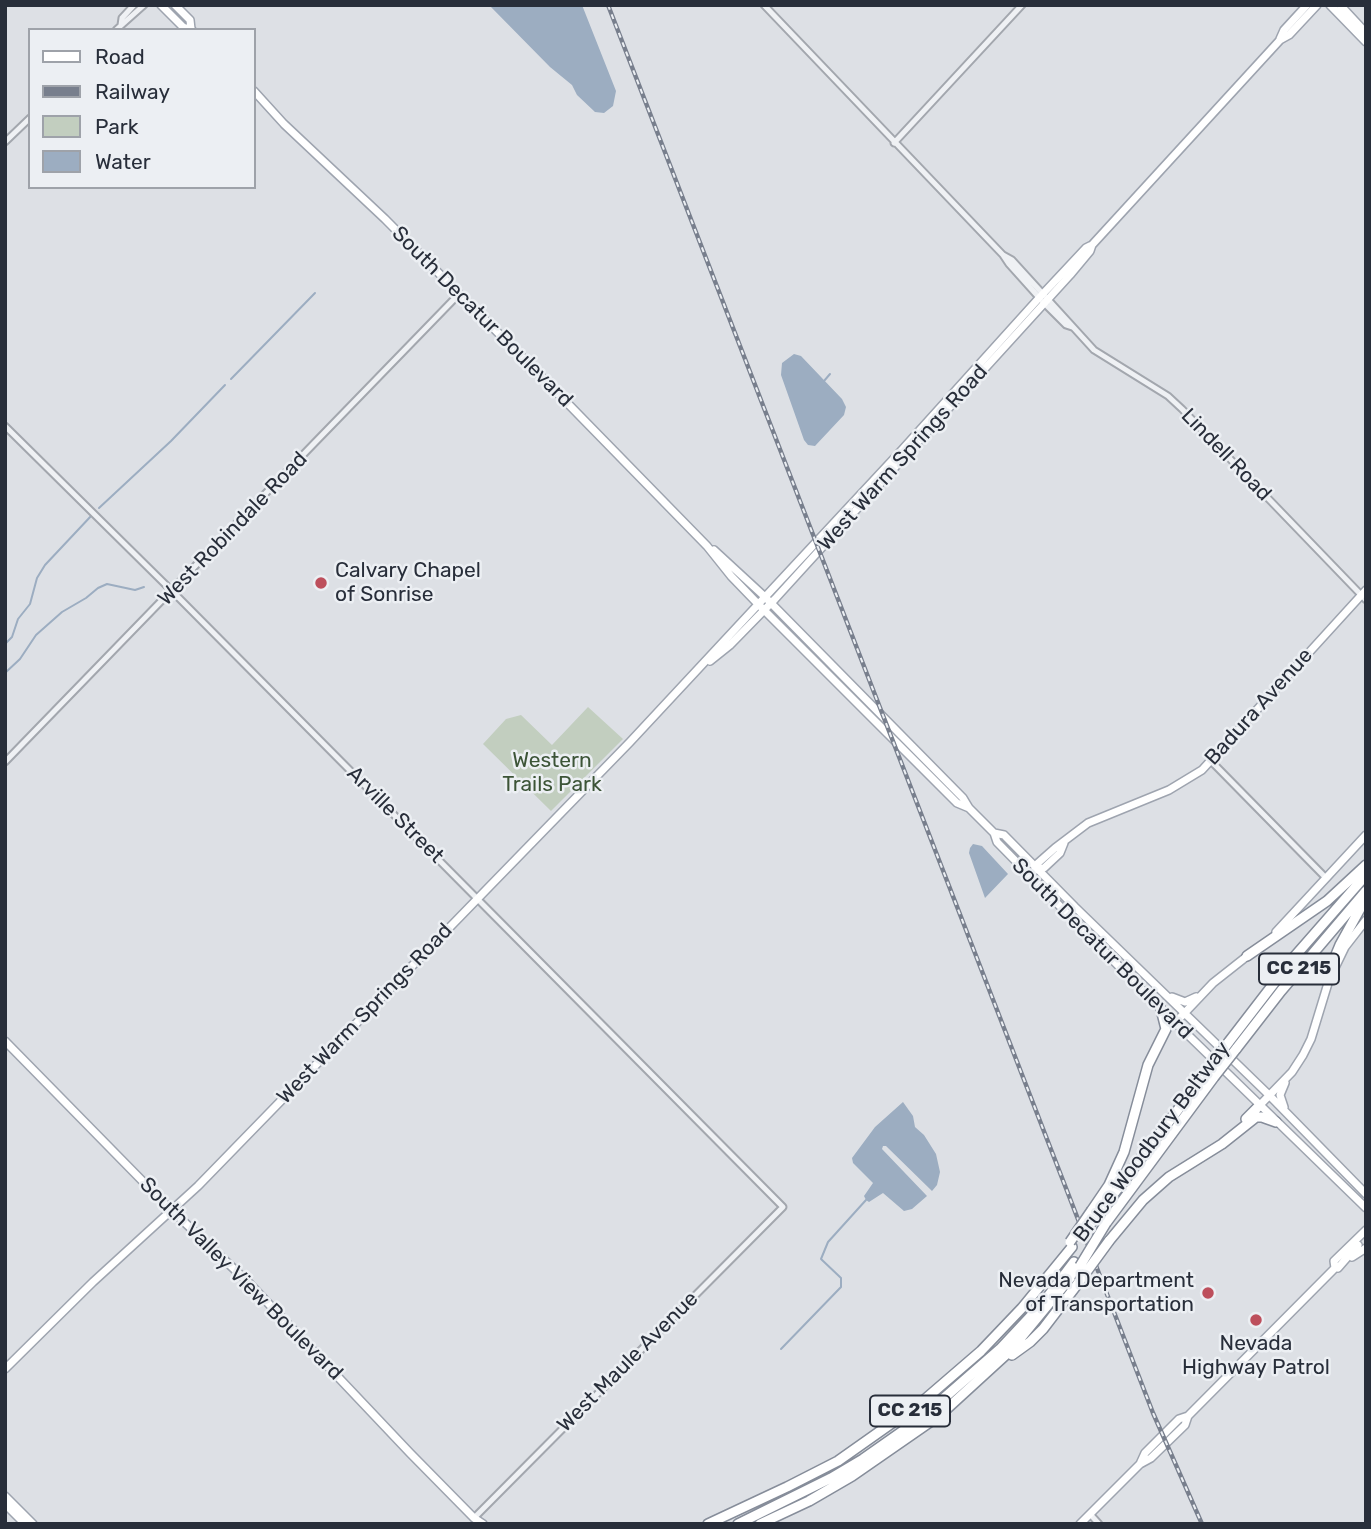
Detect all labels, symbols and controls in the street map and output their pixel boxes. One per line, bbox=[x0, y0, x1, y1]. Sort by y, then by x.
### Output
legend bbox=[28, 28, 256, 189]
text: Road bbox=[95, 44, 145, 69]
text: Railway bbox=[95, 79, 170, 104]
text: Park bbox=[95, 114, 139, 139]
text: Water bbox=[95, 149, 151, 174]
street label: South Decatur Boulevard bbox=[386, 221, 578, 413]
street label: West Warm Springs Road bbox=[813, 360, 993, 556]
street label: Lindell Road bbox=[1176, 403, 1276, 507]
street label: West Robindale Road bbox=[153, 447, 313, 611]
place label: Calvary Chapel of Sonrise bbox=[335, 558, 481, 608]
marker: Calvary Chapel of Sonrise bbox=[313, 575, 329, 591]
street label: Badura Avenue bbox=[1200, 643, 1318, 771]
park label: Western Trails Park bbox=[502, 748, 602, 798]
street label: Arville Street bbox=[341, 761, 449, 869]
street label: South Decatur Boulevard bbox=[1006, 853, 1198, 1045]
street label: West Warm Springs Road bbox=[272, 918, 458, 1110]
road number: CC 215 bbox=[1259, 953, 1339, 984]
street label: Bruce Woodbury Beltway bbox=[1068, 1037, 1236, 1247]
street label: South Valley View Boulevard bbox=[134, 1172, 348, 1386]
place label: Nevada Department of Transportation bbox=[998, 1268, 1194, 1318]
marker: Nevada Department of Transportation bbox=[1200, 1285, 1216, 1301]
street label: West Maule Avenue bbox=[552, 1286, 704, 1438]
marker: Nevada Highway Patrol bbox=[1248, 1312, 1264, 1328]
place label: Nevada Highway Patrol bbox=[1182, 1331, 1330, 1381]
road number: CC 215 bbox=[870, 1396, 950, 1427]

